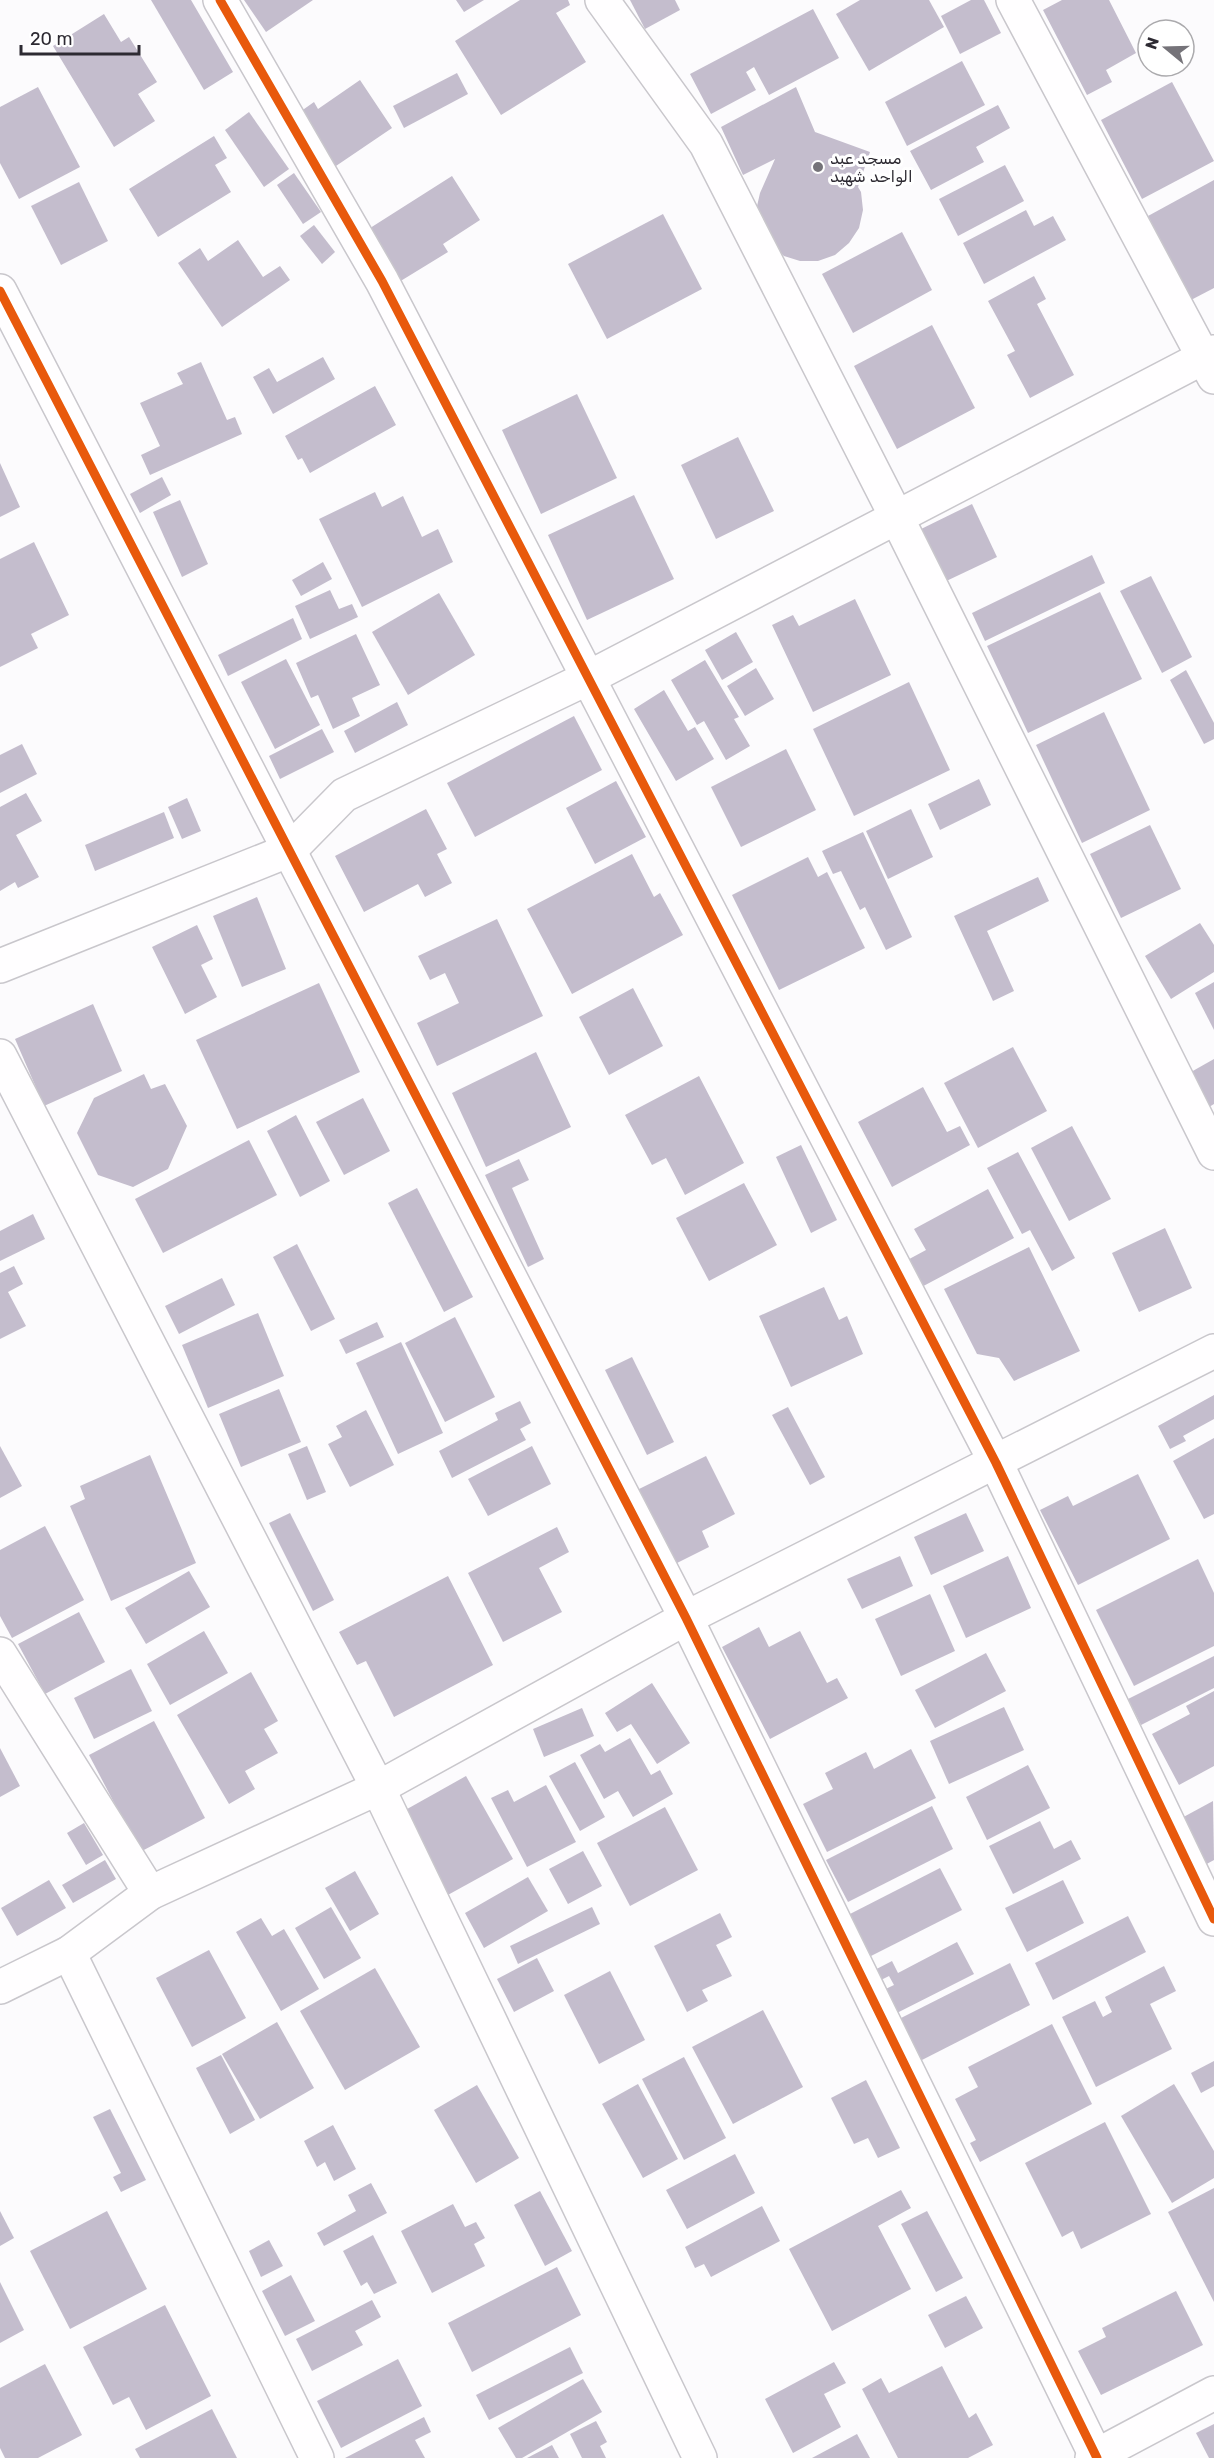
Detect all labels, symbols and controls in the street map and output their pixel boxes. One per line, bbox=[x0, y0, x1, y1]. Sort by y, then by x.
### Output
scale bar bbox=[21, 18, 140, 56]
north arrow bbox=[1136, 18, 1196, 78]
text: 20 m bbox=[30, 28, 72, 50]
text: N bbox=[1141, 35, 1163, 52]
place label: مسجد عبد الواحد شهید bbox=[830, 149, 913, 187]
marker: مسجد عبد الواحد شهید bbox=[811, 160, 825, 174]

